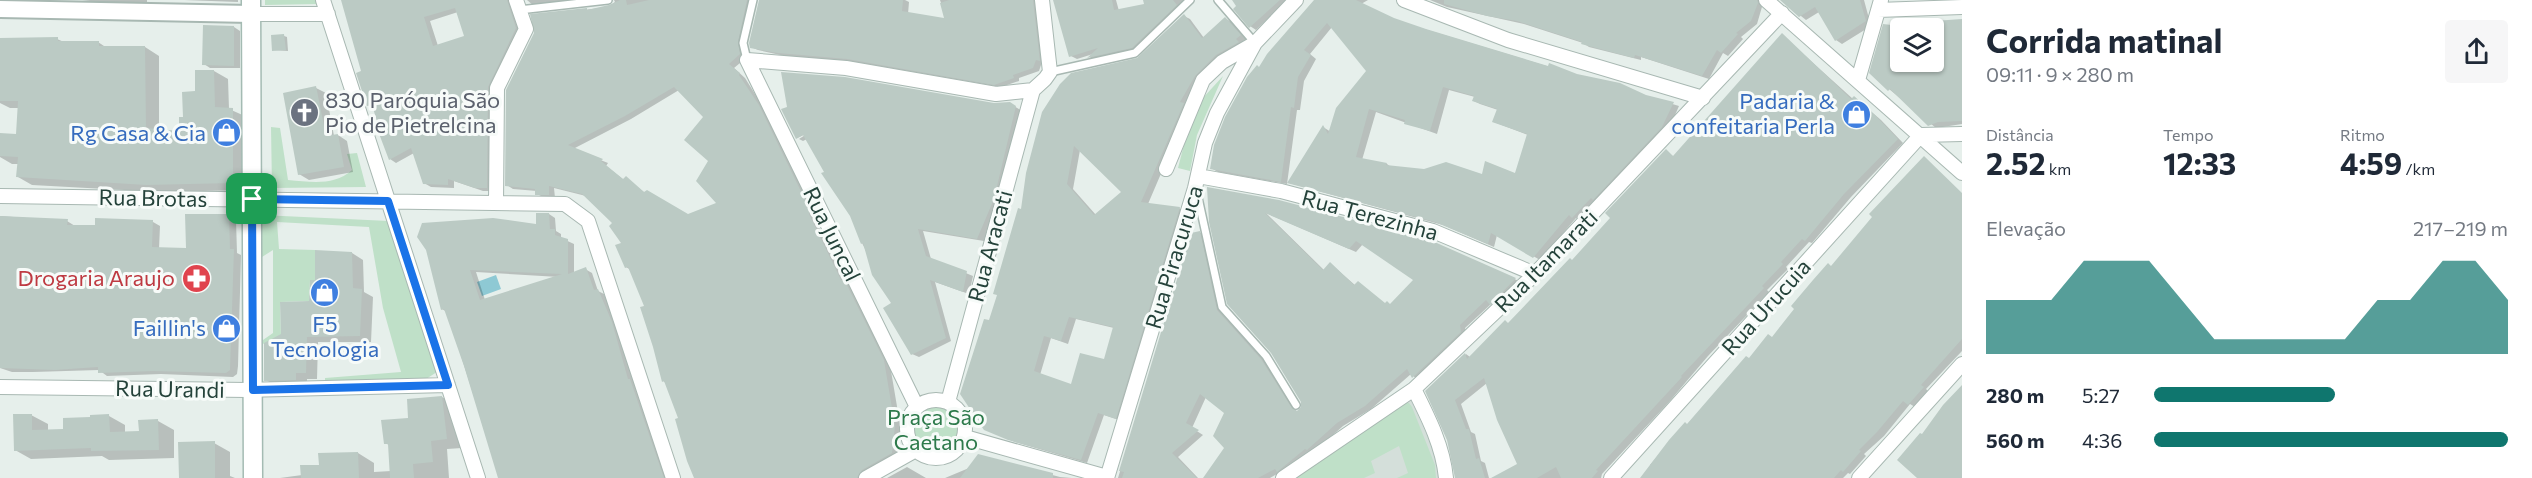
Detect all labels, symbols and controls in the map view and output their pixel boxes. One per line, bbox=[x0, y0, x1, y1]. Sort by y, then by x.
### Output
map controls bbox=[1890, 18, 1944, 72]
button: layers bbox=[1890, 18, 1944, 72]
text: Corrida matinal bbox=[1986, 19, 2222, 60]
button: share bbox=[2445, 20, 2508, 83]
text: 09:11 · 9 × 280 m bbox=[1986, 62, 2134, 86]
place label: 830 Paróquia São Pio de Pietrelcina bbox=[325, 86, 500, 138]
place label: Padaria & confeitaria Perla bbox=[1671, 87, 1835, 139]
church icon: 830 Paróquia São Pio de Pietrelcina bbox=[288, 97, 320, 129]
shop icon: Padaria & confeitaria Perla bbox=[1840, 98, 1872, 130]
shop icon: Rg Casa & Cia bbox=[211, 117, 243, 149]
place label: Rg Casa & Cia bbox=[70, 119, 206, 146]
text: Distância bbox=[1986, 125, 2054, 144]
text: Tempo bbox=[2163, 125, 2213, 144]
text: Ritmo bbox=[2340, 125, 2385, 144]
text: 2.52 bbox=[1986, 144, 2046, 181]
text: 12:33 bbox=[2163, 144, 2236, 181]
text: 4:59 bbox=[2340, 144, 2402, 181]
text: km bbox=[2046, 159, 2071, 178]
text: /km bbox=[2402, 159, 2435, 178]
pin bbox=[226, 173, 277, 224]
icon: arrive bbox=[235, 182, 268, 215]
street label: Rua Juncal bbox=[798, 182, 867, 285]
street label: Rua Piracuruca bbox=[1139, 182, 1208, 332]
street label: Rua Brotas bbox=[98, 183, 208, 212]
street label: Rua Terezinha bbox=[1299, 183, 1441, 246]
street label: Rua Aracati bbox=[962, 187, 1017, 305]
street label: Rua Itamarati bbox=[1488, 203, 1603, 318]
text: Elevação bbox=[1986, 216, 2066, 240]
text: 217–219 m bbox=[2413, 216, 2508, 240]
street label: Rua Urucuia bbox=[1715, 253, 1816, 360]
pharmacy icon: Drogaria Araujo bbox=[180, 262, 212, 294]
place label: Drogaria Araujo bbox=[18, 264, 175, 291]
shop icon: F5 Tecnologia bbox=[309, 276, 341, 308]
place label: F5 Tecnologia bbox=[271, 310, 379, 362]
shop icon: Faillin's bbox=[211, 312, 243, 344]
place label: Faillin's bbox=[133, 314, 206, 341]
street label: Rua Urandi bbox=[115, 374, 225, 403]
text: 280 m bbox=[1986, 383, 2044, 407]
text: 5:27 bbox=[2082, 383, 2120, 407]
park label: Praça São Caetano bbox=[887, 403, 985, 455]
text: 560 m bbox=[1986, 428, 2045, 452]
text: 4:36 bbox=[2082, 428, 2122, 452]

